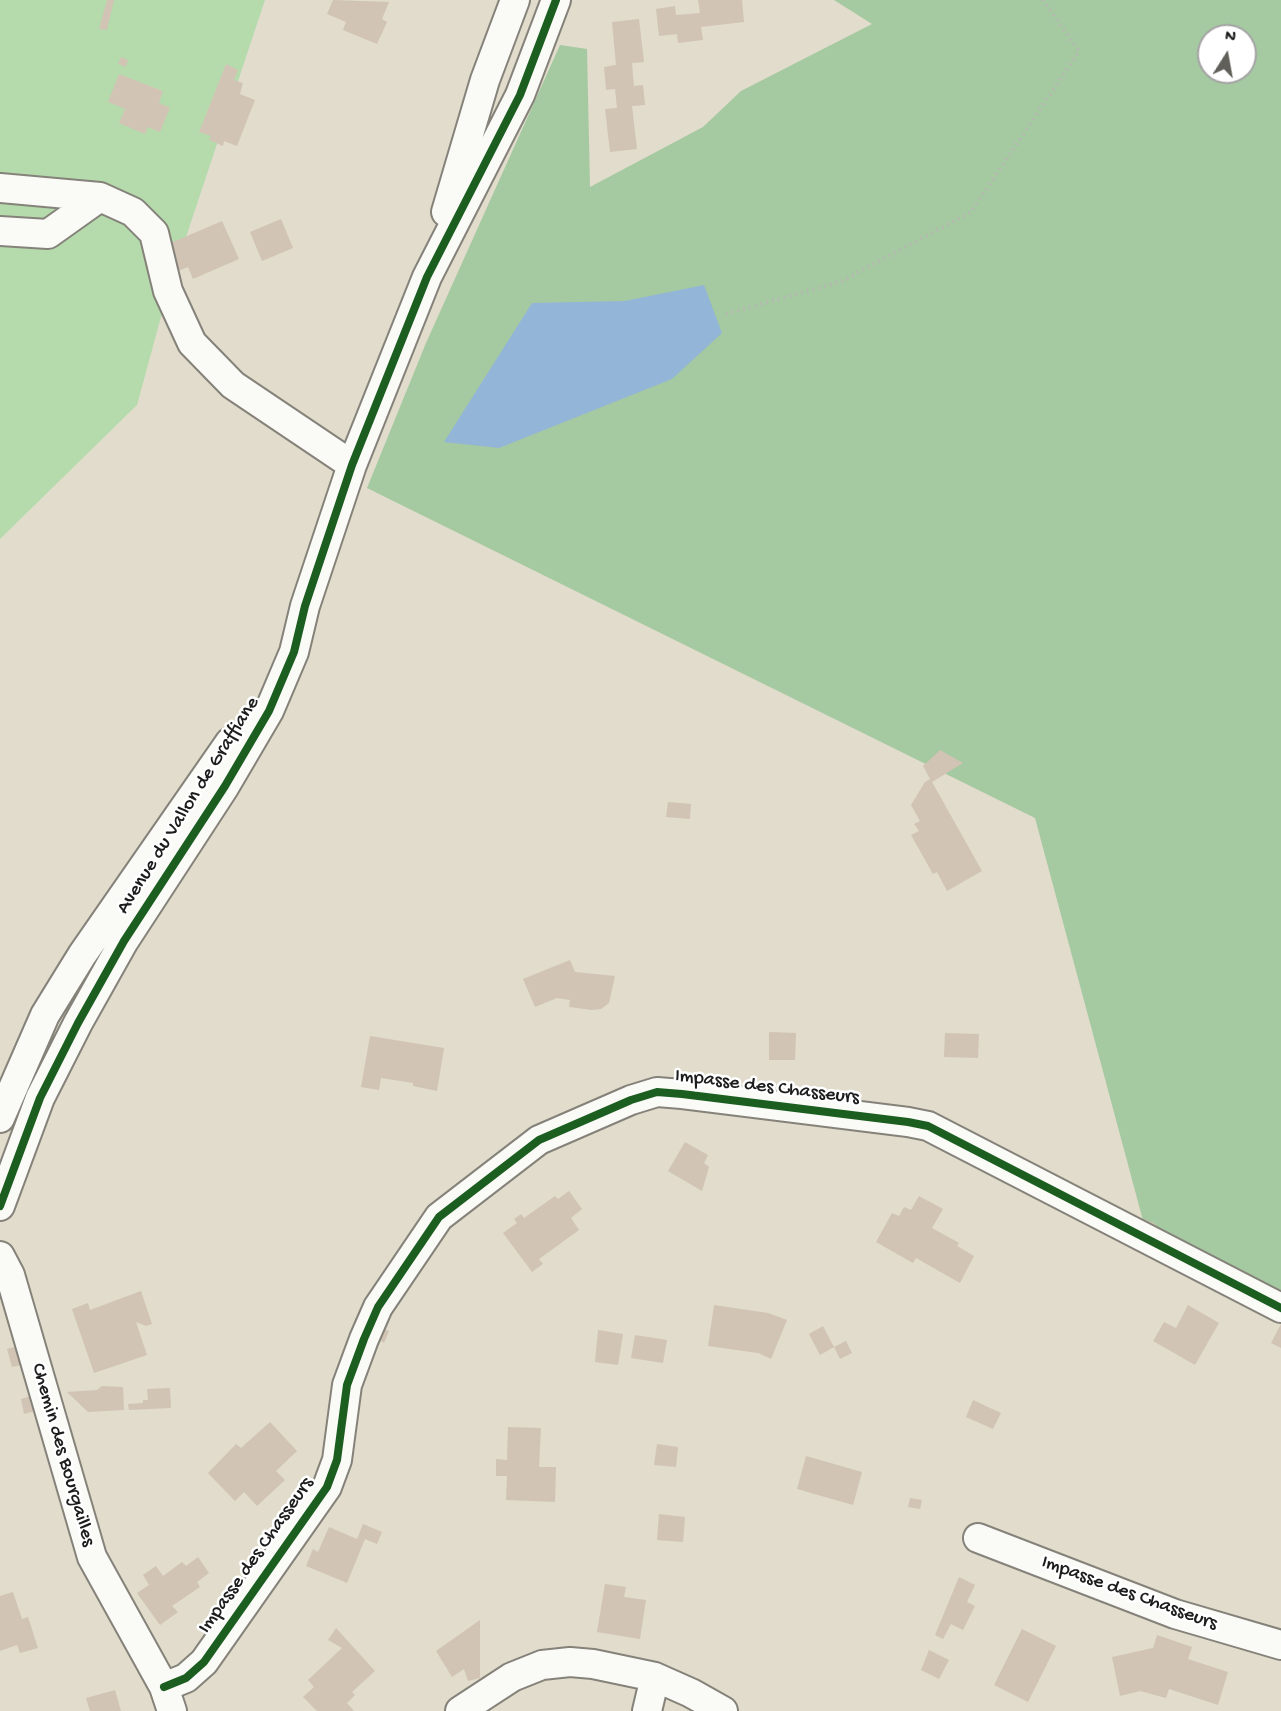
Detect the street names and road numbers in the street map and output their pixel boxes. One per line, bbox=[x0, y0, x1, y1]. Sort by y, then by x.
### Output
street label: Avenue du Vallon de Graffiane bbox=[112, 693, 266, 919]
street label: Impasse des Chasseurs bbox=[674, 1065, 860, 1111]
street label: Chemin des Bourgailles bbox=[24, 1361, 100, 1549]
street label: Impasse des Chasseurs bbox=[194, 1473, 320, 1639]
street label: Impasse des Chasseurs bbox=[1038, 1551, 1220, 1637]

